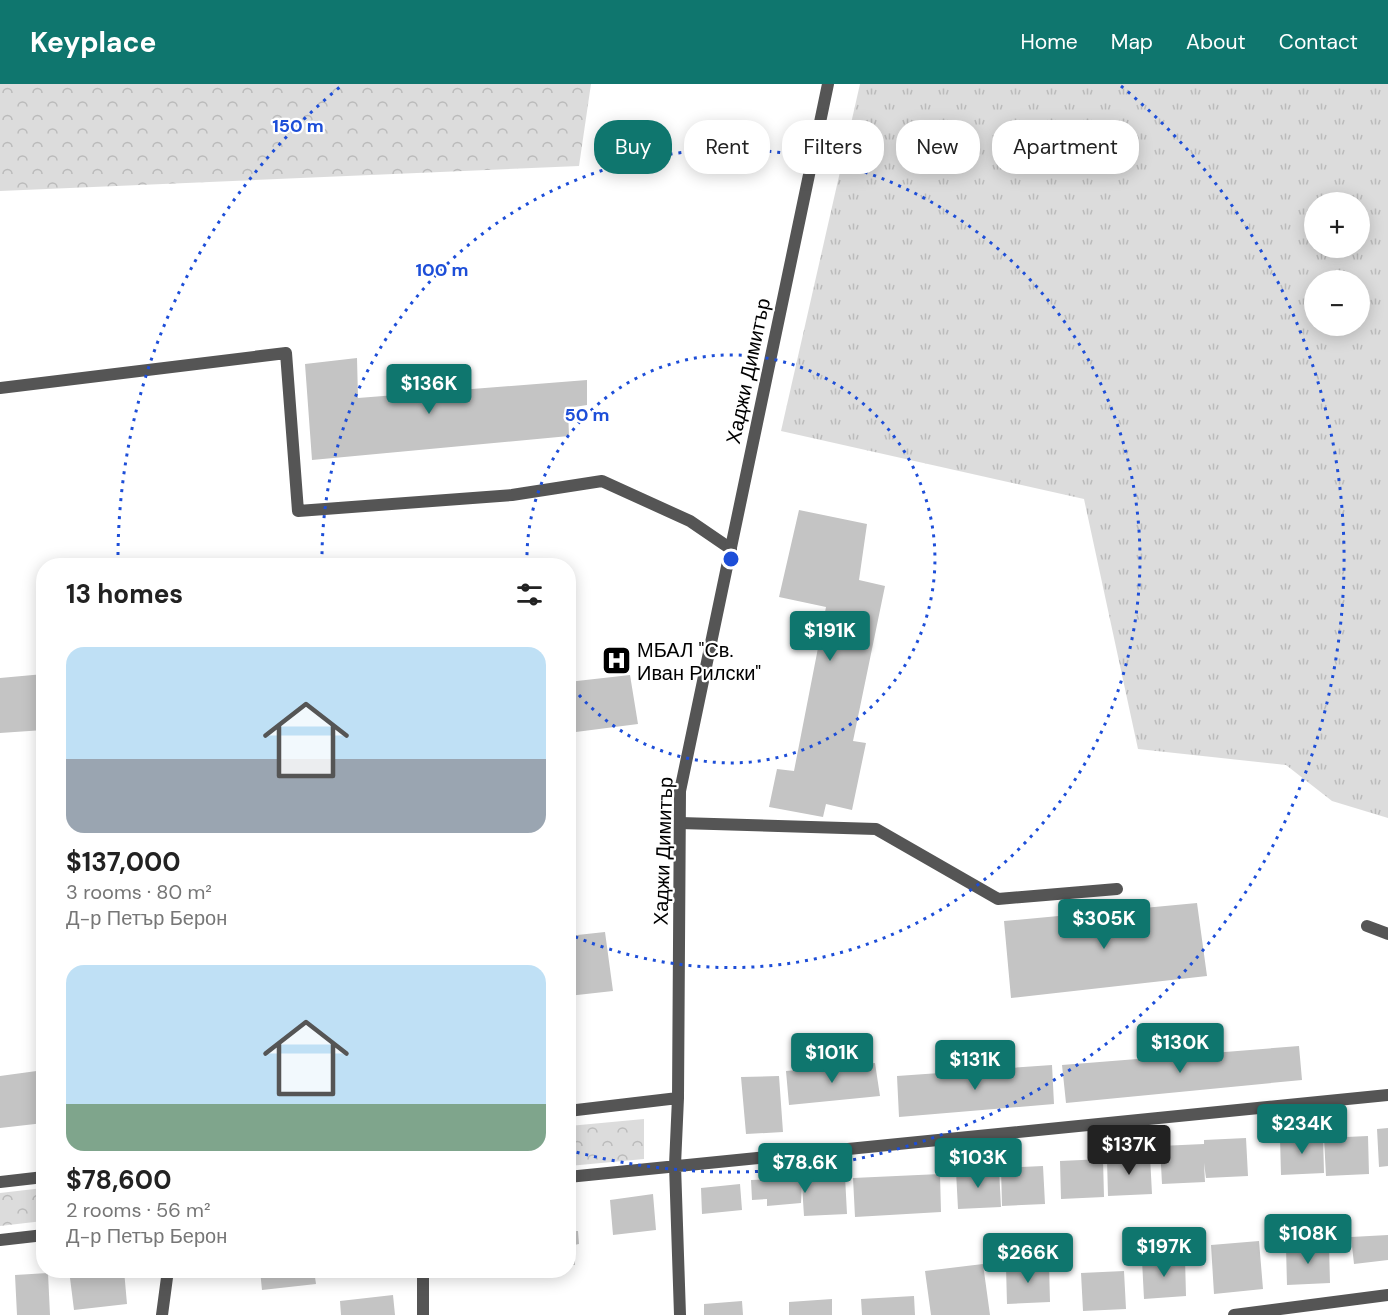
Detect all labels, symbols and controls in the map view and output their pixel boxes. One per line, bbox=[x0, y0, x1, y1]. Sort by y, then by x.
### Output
text: Keyplace bbox=[30, 24, 156, 61]
text: Home bbox=[1020, 28, 1078, 56]
text: Map bbox=[1111, 28, 1153, 56]
text: About bbox=[1186, 28, 1246, 56]
text: Contact bbox=[1279, 28, 1358, 56]
text: 150 m bbox=[272, 114, 324, 138]
chip: Buy bbox=[594, 120, 672, 174]
chip: Rent bbox=[684, 120, 770, 174]
chip: Filters bbox=[782, 120, 884, 174]
chip: New bbox=[896, 120, 980, 174]
chip: Apartment bbox=[992, 120, 1139, 174]
map controls bbox=[1304, 192, 1370, 336]
button: + bbox=[1304, 192, 1370, 258]
text: 100 m bbox=[415, 258, 469, 282]
button: − bbox=[1304, 270, 1370, 336]
street label: Хаджи Димитър bbox=[720, 296, 776, 446]
pin: $136K bbox=[387, 364, 471, 415]
text: $136K bbox=[400, 370, 458, 396]
text: 50 m bbox=[564, 403, 610, 427]
centre of rings bbox=[721, 549, 741, 569]
text: 13 homes bbox=[66, 577, 183, 611]
icon: filters bbox=[513, 578, 546, 611]
pin: $191K bbox=[788, 611, 872, 662]
text: $191K bbox=[804, 617, 856, 643]
place label: МБАЛ "Св. Иван Рилски" bbox=[637, 637, 761, 686]
hospital icon: МБАЛ "Св. Иван Рилски" bbox=[600, 645, 632, 677]
icon: home bbox=[252, 686, 360, 794]
street label: Хаджи Димитър bbox=[647, 776, 679, 926]
text: $137,000 bbox=[66, 845, 181, 879]
text: 3 rooms · 80 m² bbox=[66, 879, 212, 905]
pin: $305K bbox=[1062, 899, 1146, 950]
text: Д-р Петър Берон bbox=[66, 905, 227, 931]
text: $305K bbox=[1072, 905, 1136, 931]
icon: home bbox=[252, 1004, 360, 1112]
pin: $130K bbox=[1138, 1023, 1222, 1074]
text: $130K bbox=[1151, 1029, 1209, 1055]
pin: $101K bbox=[790, 1033, 874, 1084]
text: $101K bbox=[805, 1039, 859, 1065]
pin: $131K bbox=[933, 1040, 1017, 1091]
text: $131K bbox=[949, 1046, 1001, 1072]
pin: $234K bbox=[1260, 1104, 1344, 1155]
text: $234K bbox=[1271, 1110, 1333, 1136]
pin: $137K bbox=[1087, 1125, 1171, 1176]
text: $137K bbox=[1101, 1131, 1157, 1157]
pin: $103K bbox=[936, 1138, 1020, 1189]
pin: $78.6K bbox=[756, 1143, 854, 1194]
text: $103K bbox=[949, 1144, 1007, 1170]
text: $78.6K bbox=[772, 1149, 838, 1175]
text: $78,600 bbox=[66, 1163, 171, 1197]
text: 2 rooms · 56 m² bbox=[66, 1197, 211, 1223]
pin: $108K bbox=[1266, 1214, 1350, 1265]
text: $108K bbox=[1278, 1220, 1338, 1246]
text: Д-р Петър Берон bbox=[66, 1223, 227, 1249]
pin: $197K bbox=[1122, 1227, 1206, 1278]
pin: $266K bbox=[986, 1233, 1070, 1284]
text: $197K bbox=[1136, 1233, 1192, 1259]
text: $266K bbox=[997, 1239, 1059, 1265]

